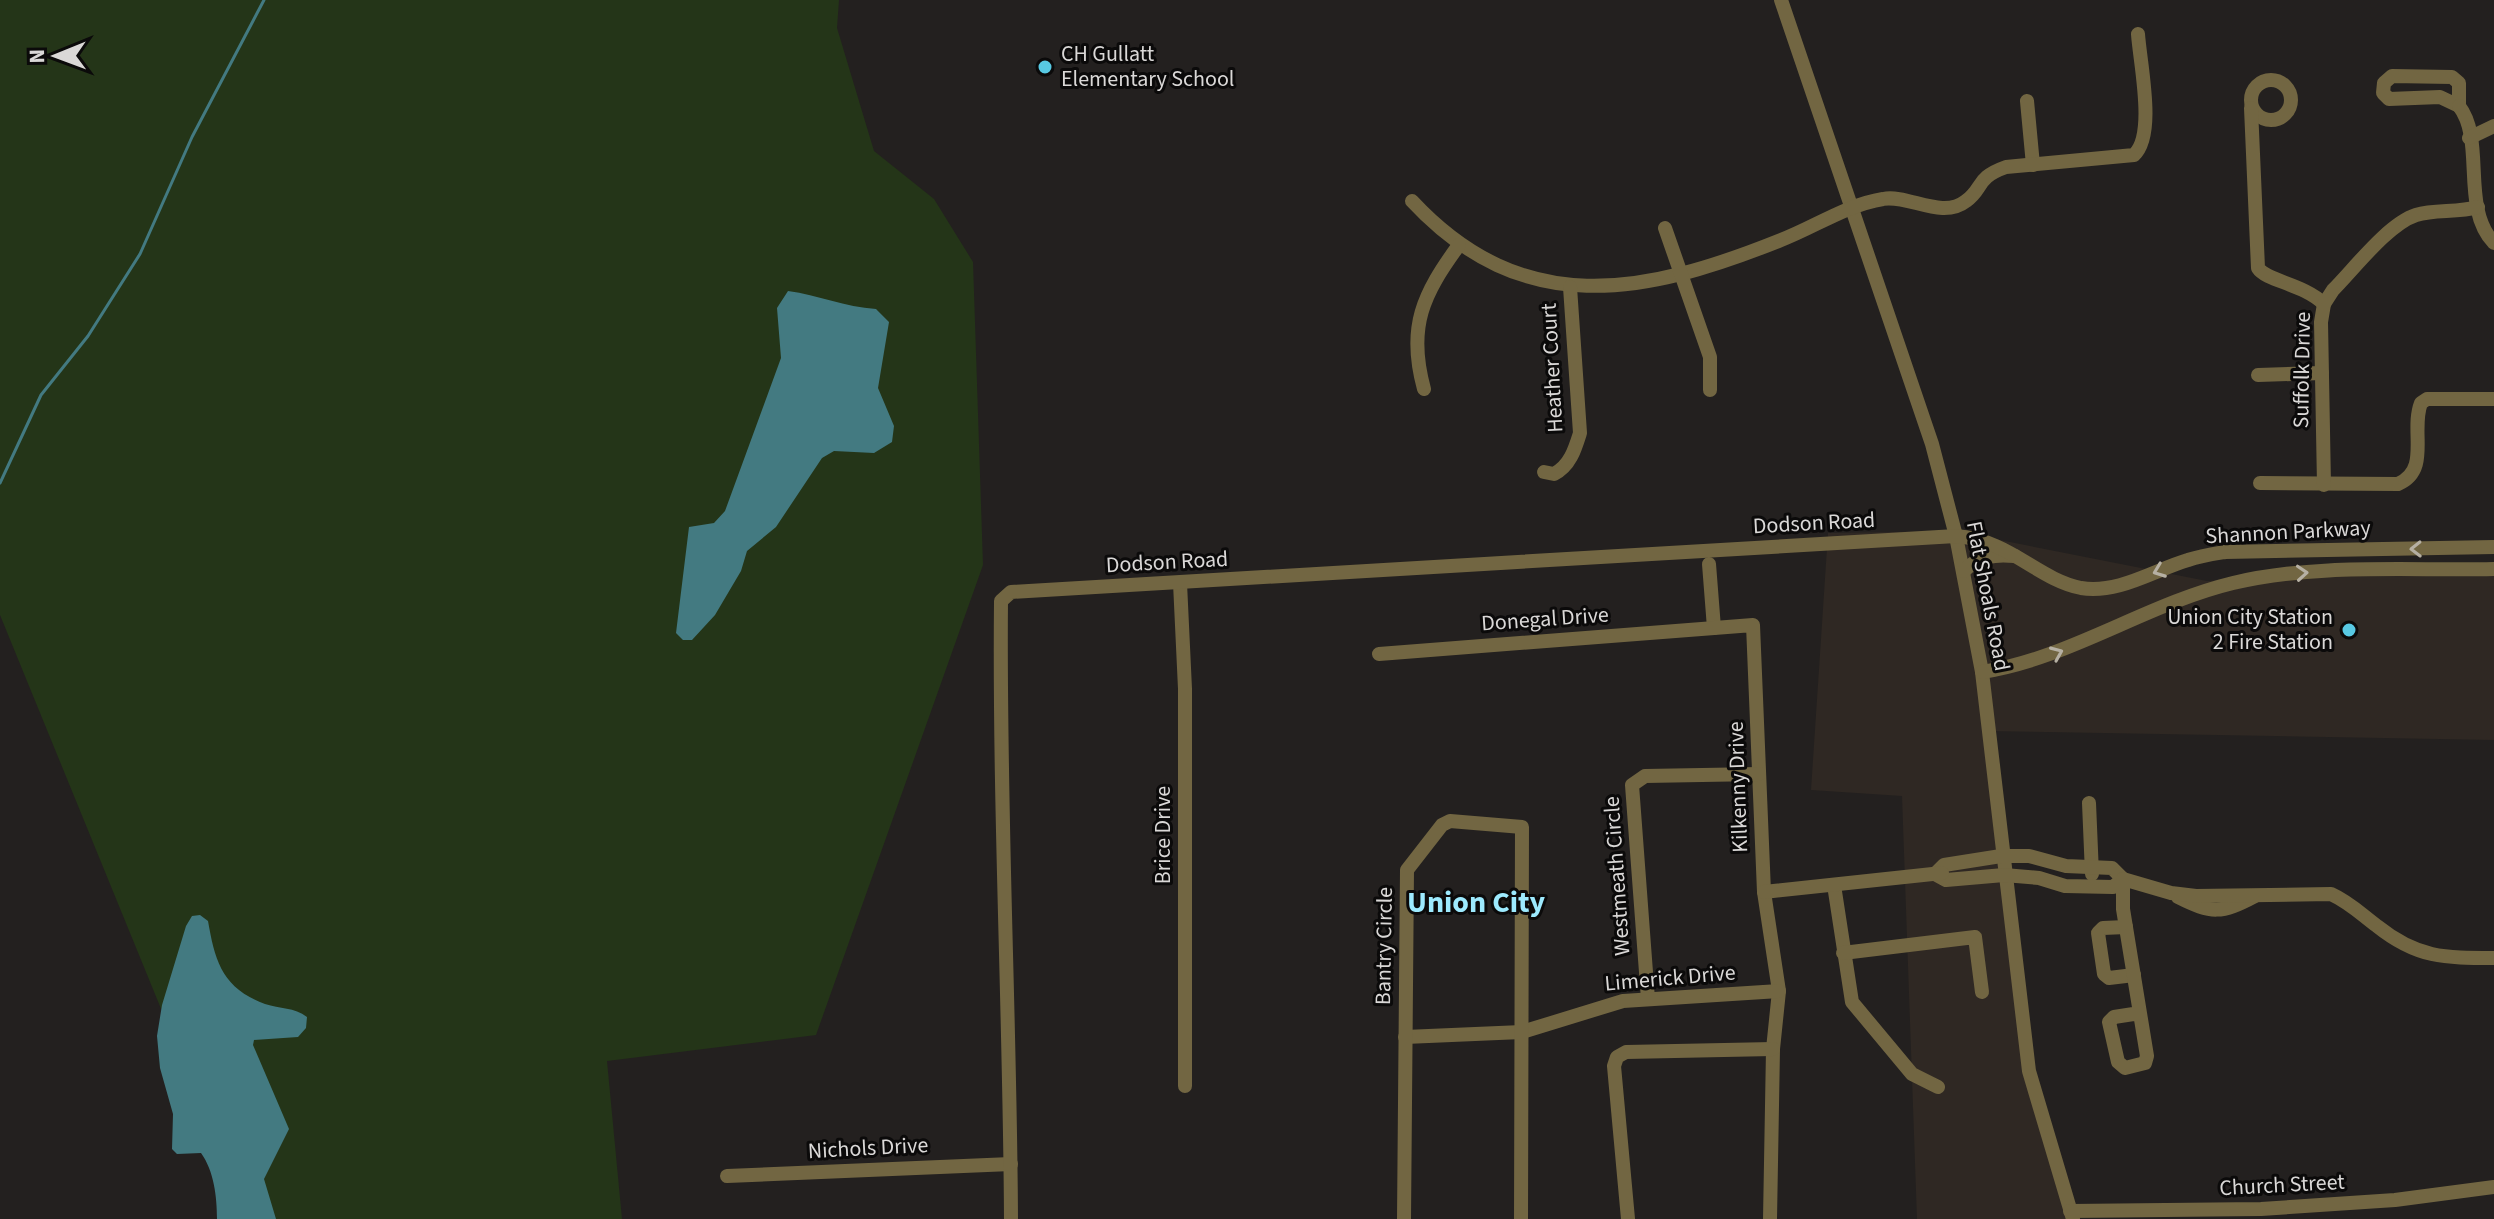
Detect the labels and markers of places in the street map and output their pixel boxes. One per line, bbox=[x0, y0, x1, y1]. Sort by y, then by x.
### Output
place label: CH Gullatt Elementary School bbox=[1061, 38, 1234, 95]
marker: CH Gullatt Elementary School bbox=[1036, 58, 1054, 76]
place label: Union City Station 2 Fire Station bbox=[2167, 601, 2333, 658]
marker: Union City Station 2 Fire Station bbox=[2340, 621, 2358, 639]

